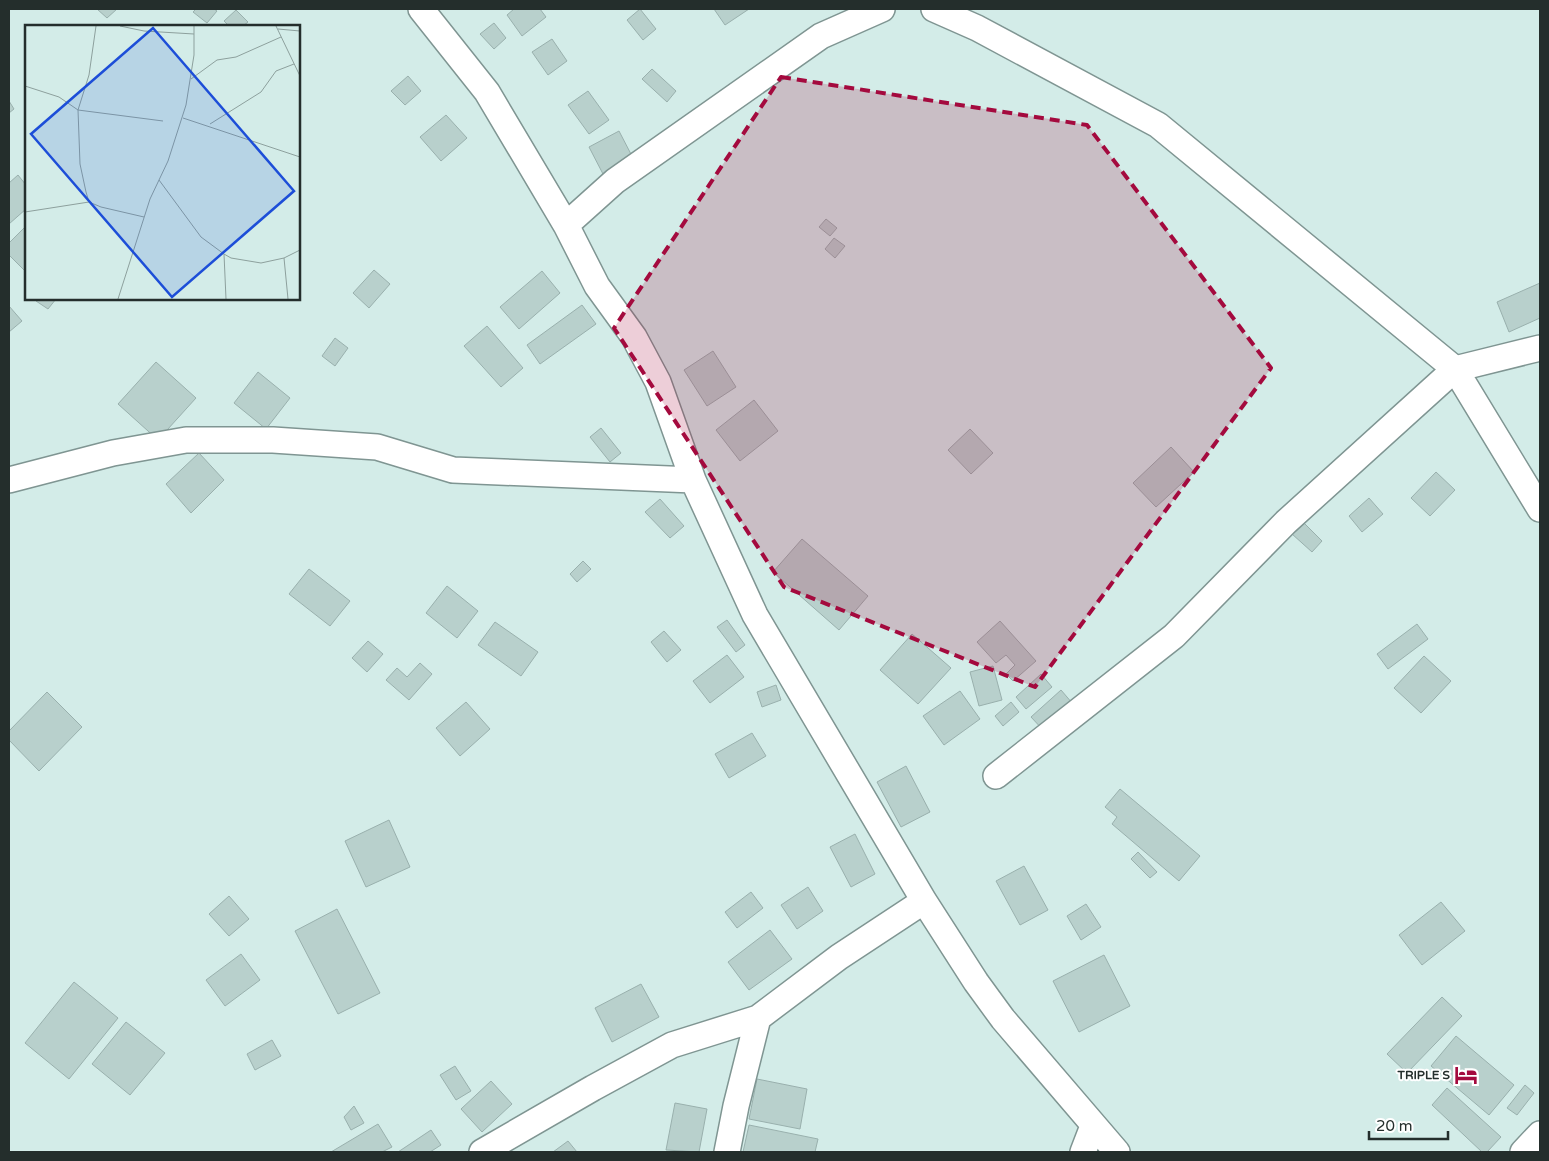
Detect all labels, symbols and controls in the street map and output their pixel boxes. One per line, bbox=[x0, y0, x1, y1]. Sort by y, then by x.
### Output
inset map bbox=[25, 25, 300, 300]
hotel icon: TRIPLE S bbox=[1453, 1062, 1479, 1088]
place label: TRIPLE S bbox=[1397, 1068, 1451, 1082]
scale bar bbox=[1369, 1108, 1448, 1140]
text: 20 m bbox=[1376, 1117, 1413, 1135]

